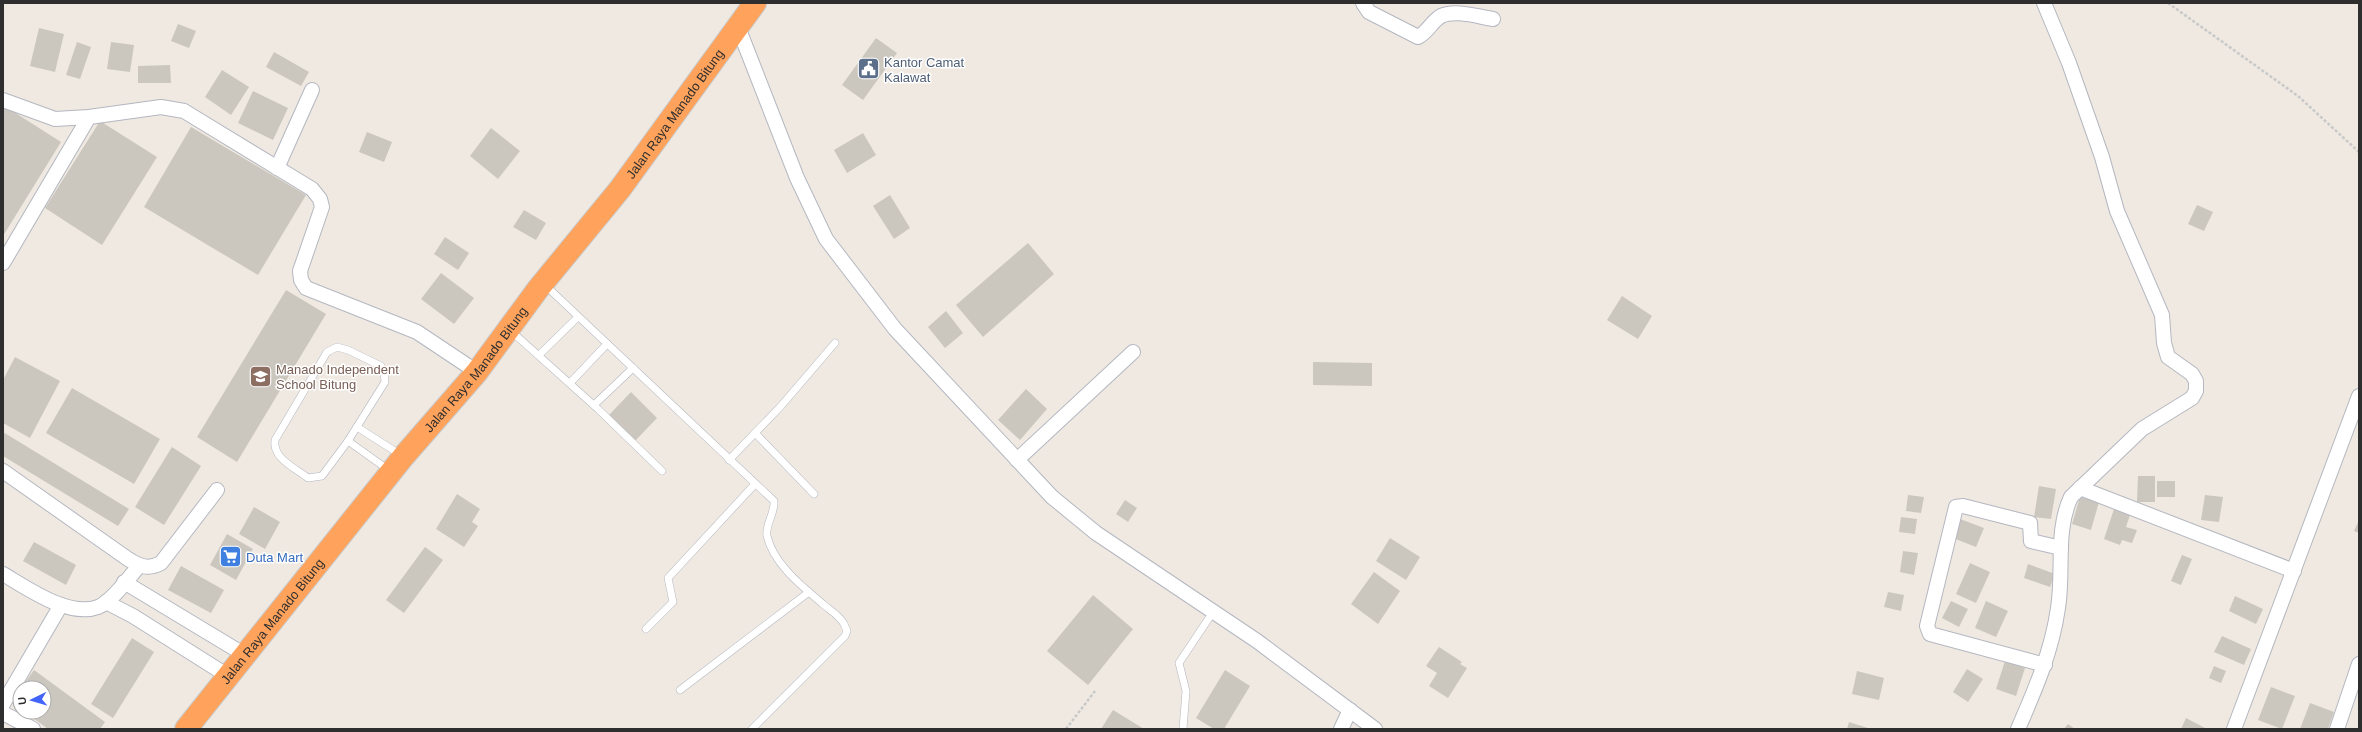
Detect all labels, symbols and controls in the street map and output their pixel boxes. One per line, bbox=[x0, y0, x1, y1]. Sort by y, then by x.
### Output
street label: Jalan Raya Manado Bitung bbox=[623, 46, 727, 182]
place label: Kantor Camat Kalawat bbox=[884, 55, 965, 85]
public building icon: Kantor Camat Kalawat bbox=[856, 56, 882, 82]
street label: Jalan Raya Manado Bitung bbox=[421, 304, 531, 435]
place label: Manado Independent School Bitung bbox=[276, 362, 399, 392]
school or university icon: Manado Independent School Bitung bbox=[248, 363, 274, 389]
supermarket icon: Duta Mart bbox=[218, 544, 244, 570]
place label: Duta Mart bbox=[246, 550, 303, 565]
street label: Jalan Raya Manado Bitung bbox=[218, 556, 327, 687]
north arrow bbox=[12, 680, 52, 720]
text: U bbox=[16, 696, 28, 705]

